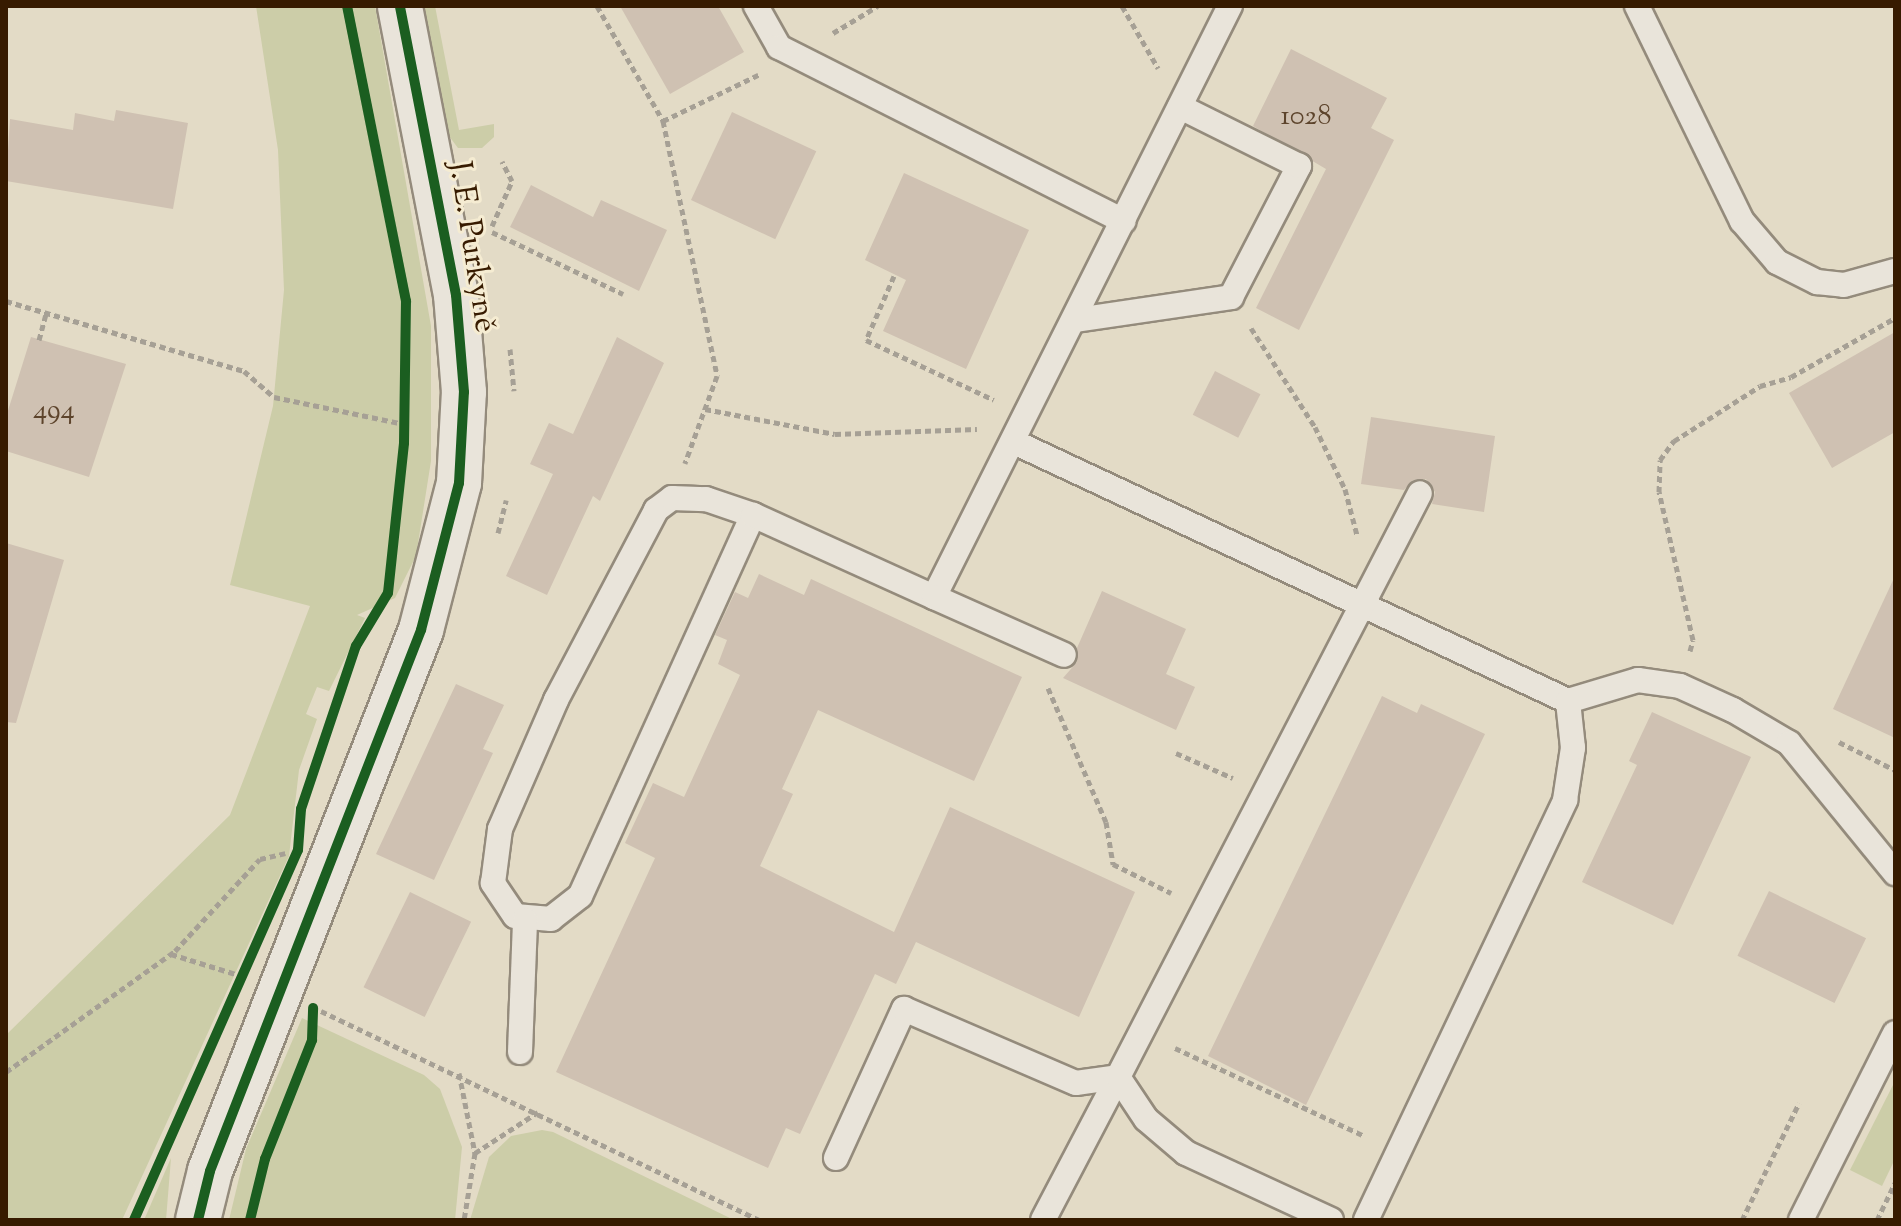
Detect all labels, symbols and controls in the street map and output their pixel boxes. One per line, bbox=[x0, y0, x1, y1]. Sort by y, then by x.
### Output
house number: 1028 bbox=[1281, 100, 1331, 134]
street label: J. E. Purkyně bbox=[439, 159, 503, 335]
house number: 494 bbox=[33, 394, 75, 428]

